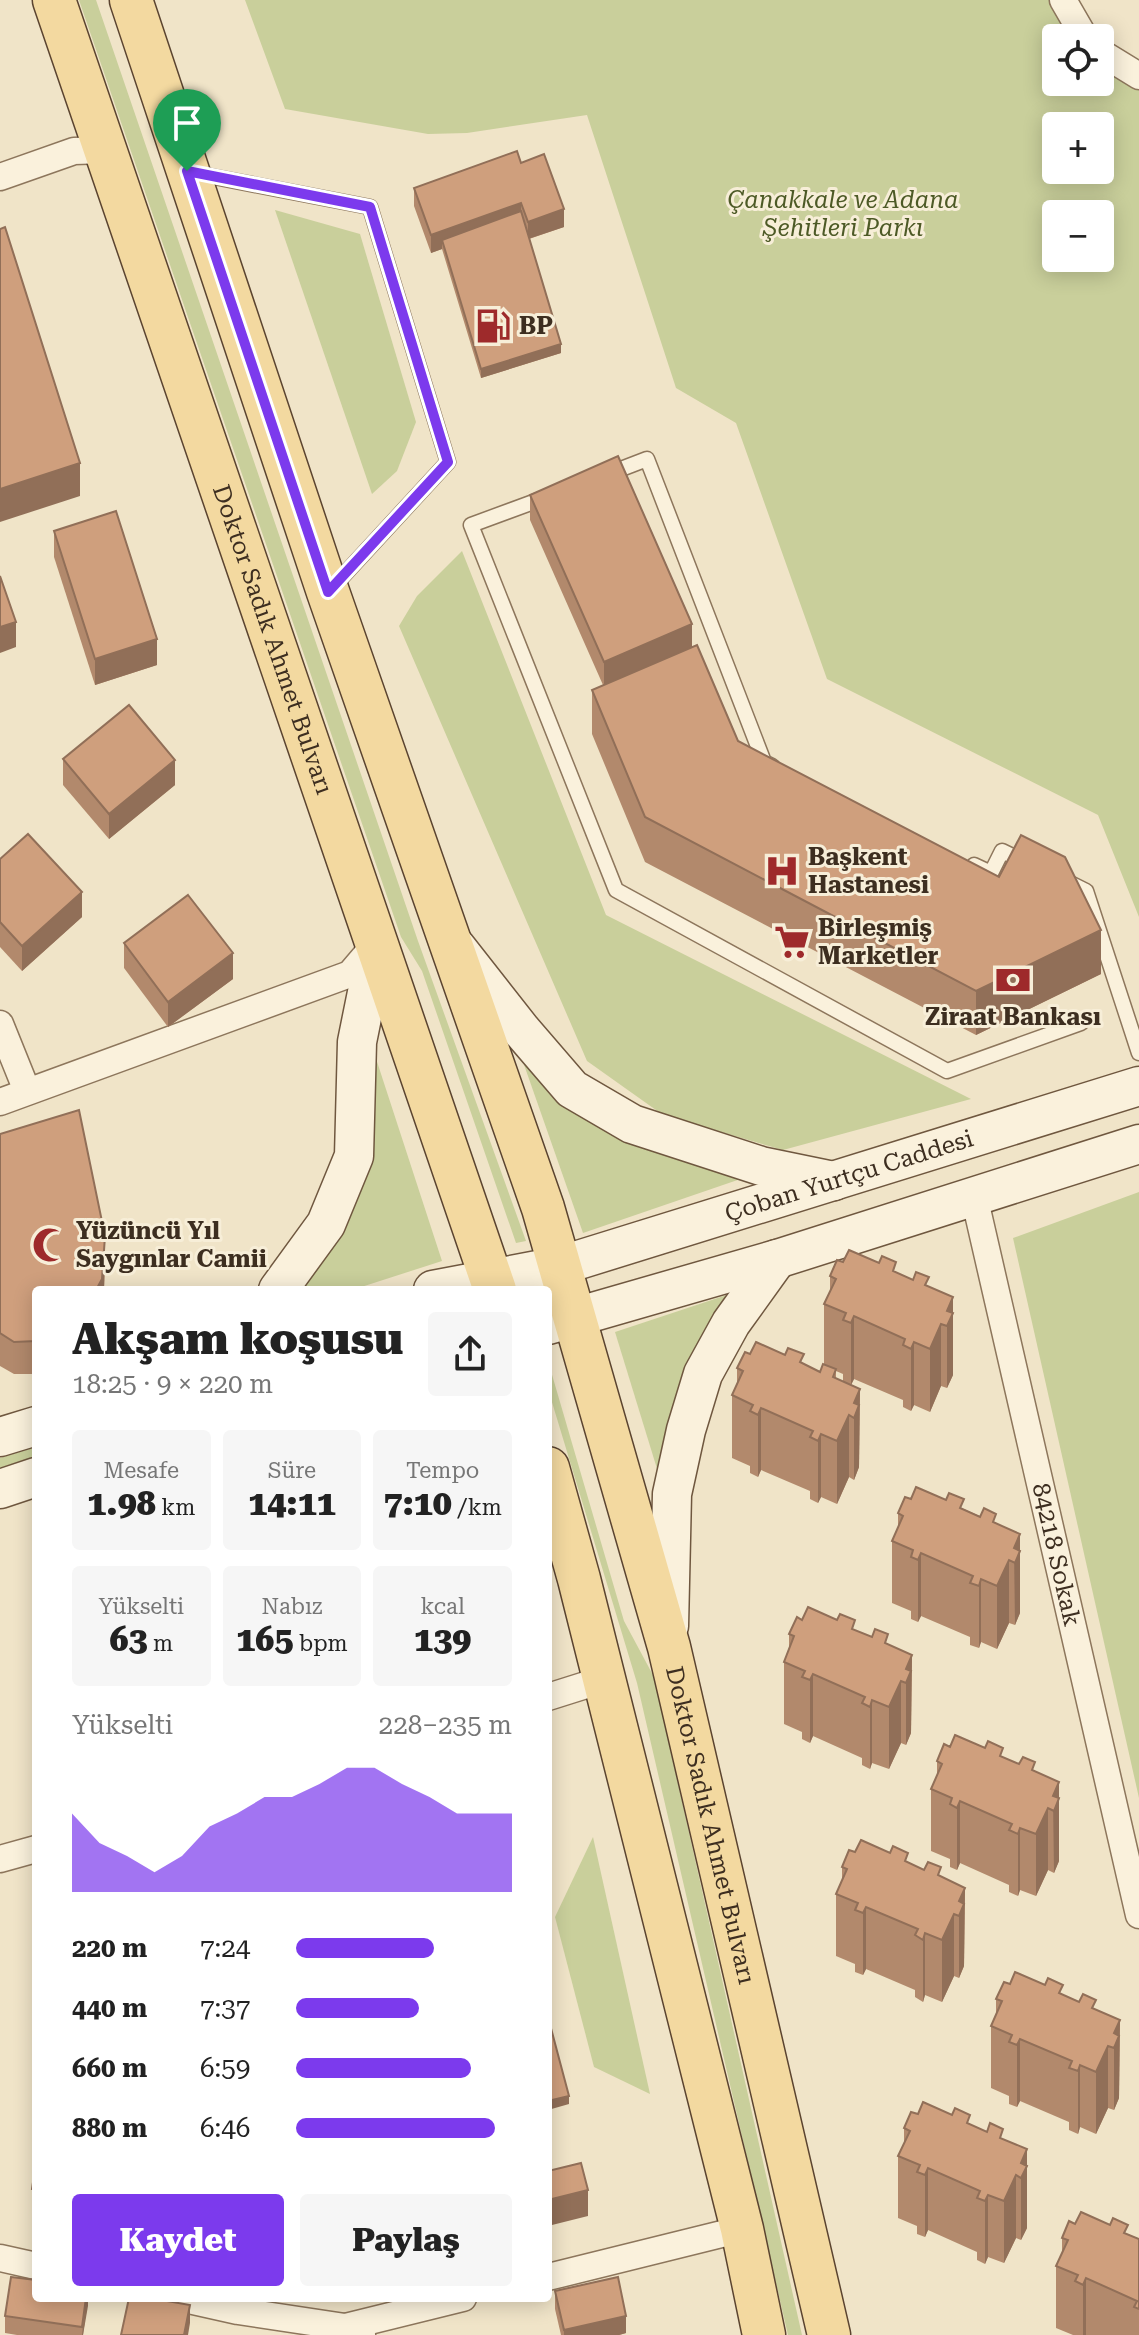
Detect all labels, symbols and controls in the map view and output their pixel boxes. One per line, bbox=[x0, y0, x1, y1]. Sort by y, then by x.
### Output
map controls bbox=[1042, 24, 1114, 272]
button: locate bbox=[1042, 24, 1114, 96]
pin bbox=[153, 89, 221, 171]
icon: arrive bbox=[165, 101, 209, 145]
button: + bbox=[1042, 112, 1114, 184]
park label: Çanakkale ve Adana Şehitleri Parkı bbox=[727, 186, 959, 242]
button: − bbox=[1042, 200, 1114, 272]
fuel station icon: BP bbox=[474, 307, 512, 345]
place label: BP bbox=[519, 312, 553, 340]
street label: Doktor Sadık Ahmet Bulvarı bbox=[207, 481, 339, 798]
place label: Başkent Hastanesi bbox=[808, 843, 929, 899]
hospital icon: Başkent Hastanesi bbox=[763, 852, 801, 890]
place label: Birleşmiş Marketler bbox=[818, 914, 939, 970]
supermarket icon: Birleşmiş Marketler bbox=[773, 923, 811, 961]
bank icon: Ziraat Bankası bbox=[994, 961, 1032, 999]
place label: Ziraat Bankası bbox=[925, 1003, 1101, 1031]
street label: Çoban Yurtçu Caddesi bbox=[721, 1124, 977, 1228]
place label: Yüzüncü Yıl Saygınlar Camii bbox=[76, 1217, 267, 1273]
mosque icon: Yüzüncü Yıl Saygınlar Camii bbox=[31, 1226, 69, 1264]
button: share bbox=[428, 1312, 512, 1396]
text: Akşam koşusu bbox=[72, 1313, 403, 1365]
text: 18:25 · 9 × 220 m bbox=[72, 1369, 273, 1399]
text: Mesafe bbox=[103, 1458, 179, 1483]
text: Süre bbox=[268, 1458, 316, 1483]
text: Tempo bbox=[406, 1458, 479, 1483]
street label: 84218 Sokak bbox=[1026, 1480, 1086, 1629]
text: 1.98 bbox=[87, 1483, 156, 1523]
text: 14:11 bbox=[248, 1483, 336, 1523]
text: 7:10 bbox=[383, 1483, 452, 1523]
text: km bbox=[156, 1495, 195, 1520]
text: /km bbox=[452, 1495, 502, 1520]
text: Yükselti bbox=[99, 1594, 184, 1619]
text: Nabız bbox=[262, 1594, 322, 1619]
text: kcal bbox=[421, 1594, 465, 1619]
text: 63 bbox=[109, 1619, 148, 1659]
text: 165 bbox=[236, 1619, 293, 1659]
text: 139 bbox=[414, 1619, 471, 1659]
text: m bbox=[148, 1631, 173, 1656]
text: bpm bbox=[293, 1631, 348, 1656]
street label: Doktor Sadık Ahmet Bulvarı bbox=[660, 1664, 761, 1987]
text: Yükselti bbox=[72, 1710, 173, 1740]
text: 228–235 m bbox=[379, 1710, 512, 1740]
text: 220 m bbox=[72, 1933, 147, 1963]
text: 7:24 bbox=[200, 1933, 250, 1963]
text: 440 m bbox=[72, 1993, 147, 2023]
text: 7:37 bbox=[200, 1993, 250, 2023]
text: 660 m bbox=[72, 2053, 147, 2083]
text: 6:59 bbox=[200, 2053, 250, 2083]
text: 880 m bbox=[72, 2113, 147, 2143]
text: 6:46 bbox=[200, 2113, 250, 2143]
button: Kaydet bbox=[72, 2194, 284, 2286]
button: Paylaş bbox=[300, 2194, 512, 2286]

